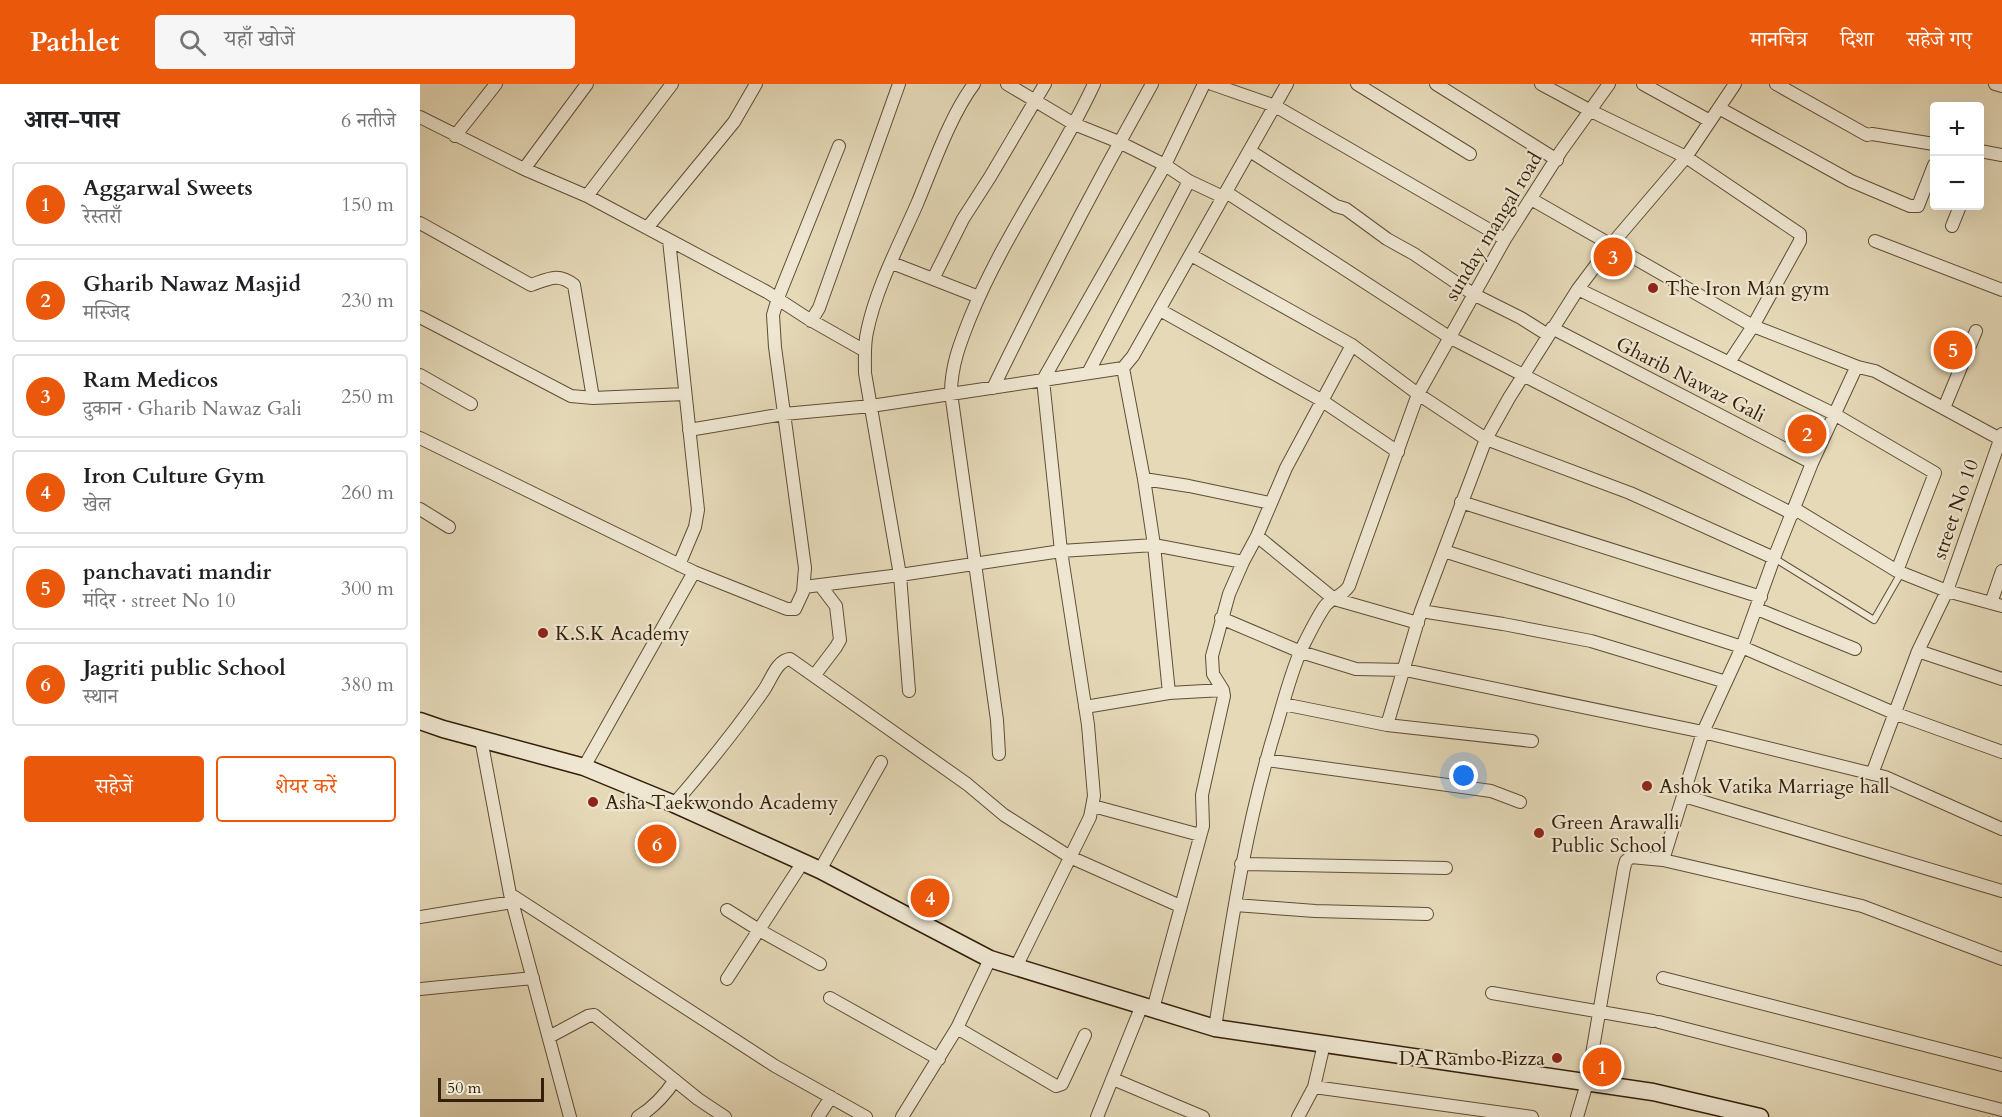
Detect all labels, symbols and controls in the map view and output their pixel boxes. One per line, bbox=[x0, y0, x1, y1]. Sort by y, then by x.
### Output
search box bbox=[155, 15, 575, 69]
text: Pathlet bbox=[30, 23, 119, 61]
text: यहाँ खोजें bbox=[224, 24, 295, 54]
text: मानचित्र bbox=[1750, 25, 1807, 54]
text: दिशा bbox=[1840, 25, 1874, 54]
text: सहेजे गए bbox=[1907, 25, 1972, 54]
icon: search bbox=[176, 26, 209, 59]
text: आस-पास bbox=[24, 102, 119, 137]
map controls bbox=[1930, 102, 1984, 210]
button: + bbox=[1930, 102, 1984, 156]
text: 6 नतीजे bbox=[341, 107, 396, 134]
street label: sunday mangal road bbox=[1438, 147, 1549, 306]
button: − bbox=[1930, 156, 1984, 210]
text: Aggarwal Sweets bbox=[83, 173, 253, 203]
text: 1 bbox=[40, 191, 51, 218]
text: 150 m bbox=[341, 191, 394, 218]
text: रेस्तराँ bbox=[83, 203, 121, 230]
pin: 3 bbox=[1594, 234, 1632, 279]
text: Gharib Nawaz Masjid bbox=[83, 269, 301, 299]
place label: The Iron Man gym bbox=[1665, 275, 1830, 302]
marker: The Iron Man gym bbox=[1646, 281, 1660, 295]
text: 2 bbox=[40, 287, 51, 314]
text: 230 m bbox=[341, 287, 394, 314]
text: मस्जिद bbox=[83, 299, 130, 326]
pin: 5 bbox=[1934, 328, 1972, 372]
street label: Gharib Nawaz Gali bbox=[1611, 330, 1770, 429]
text: Ram Medicos bbox=[83, 365, 218, 395]
text: 3 bbox=[40, 383, 51, 410]
text: 250 m bbox=[341, 383, 394, 410]
text: दुकान · Gharib Nawaz Gali bbox=[83, 395, 302, 422]
pin: 2 bbox=[1788, 412, 1826, 456]
street label: street No 10 bbox=[1926, 456, 1985, 563]
text: Iron Culture Gym bbox=[83, 461, 265, 491]
text: 4 bbox=[40, 479, 51, 506]
text: 260 m bbox=[341, 479, 394, 506]
text: खेल bbox=[83, 491, 111, 518]
text: panchavati mandir bbox=[83, 557, 271, 587]
text: 5 bbox=[40, 575, 51, 602]
text: 300 m bbox=[341, 575, 394, 602]
text: मंदिर · street No 10 bbox=[83, 587, 236, 614]
place label: K.S.K Academy bbox=[555, 620, 690, 647]
marker: K.S.K Academy bbox=[536, 626, 550, 640]
text: Jagriti public School bbox=[83, 653, 286, 683]
text: 6 bbox=[40, 671, 51, 698]
text: 380 m bbox=[341, 671, 394, 698]
text: स्थान bbox=[83, 683, 118, 710]
button: सहेजें bbox=[24, 756, 204, 822]
button: शेयर करें bbox=[216, 756, 396, 822]
your location bbox=[1449, 761, 1478, 790]
place label: Ashok Vatika Marriage hall bbox=[1659, 773, 1890, 800]
marker: Ashok Vatika Marriage hall bbox=[1640, 779, 1654, 793]
place label: Asha Taekwondo Academy bbox=[605, 789, 839, 816]
marker: Asha Taekwondo Academy bbox=[586, 795, 600, 809]
place label: Green Arawalli Public School bbox=[1551, 809, 1680, 859]
pin: 6 bbox=[638, 822, 676, 867]
marker: Green Arawalli Public School bbox=[1532, 826, 1546, 840]
pin: 4 bbox=[910, 876, 950, 920]
pin: 1 bbox=[1582, 1044, 1622, 1090]
place label: DA Rambo Pizza bbox=[1399, 1045, 1545, 1072]
marker: DA Rambo Pizza bbox=[1550, 1051, 1564, 1065]
scale bar bbox=[438, 1075, 544, 1102]
text: 50 m bbox=[447, 1077, 481, 1099]

